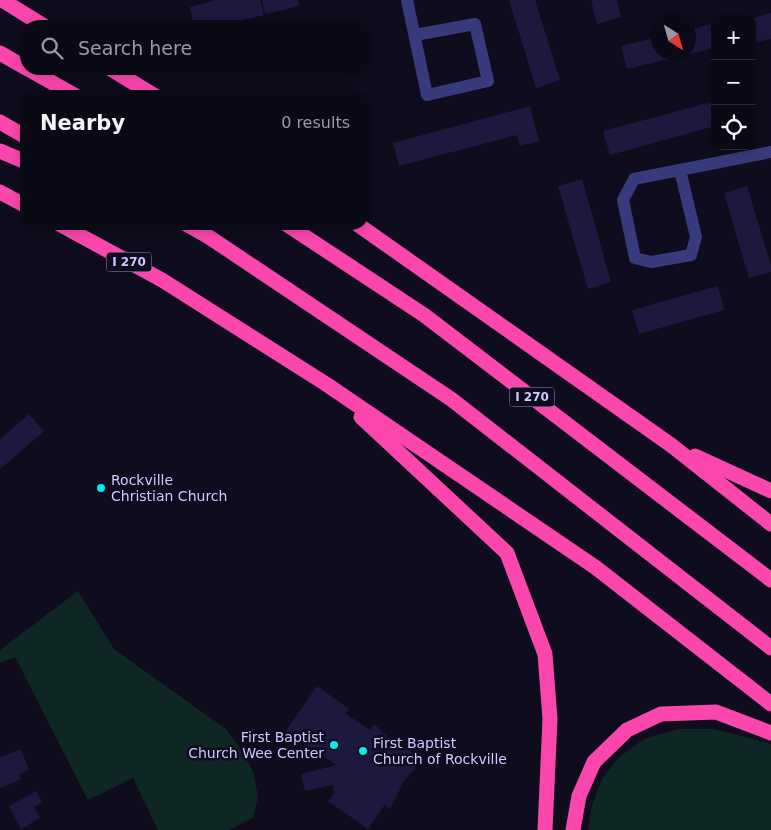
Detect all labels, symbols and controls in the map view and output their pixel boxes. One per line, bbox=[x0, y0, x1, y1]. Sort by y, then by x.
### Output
north arrow bbox=[651, 15, 696, 60]
map controls bbox=[711, 15, 756, 150]
button: + bbox=[711, 15, 756, 60]
search box bbox=[20, 20, 370, 75]
icon: search bbox=[38, 34, 66, 62]
text: Search here bbox=[78, 37, 192, 59]
button: − bbox=[711, 60, 756, 105]
button: locate bbox=[711, 105, 756, 150]
text: Nearby bbox=[40, 111, 125, 135]
text: 0 results bbox=[281, 113, 350, 132]
road number: I 270 bbox=[106, 252, 152, 272]
road number: I 270 bbox=[510, 388, 554, 407]
place label: Rockville Christian Church bbox=[111, 472, 227, 504]
marker: Rockville Christian Church bbox=[95, 482, 107, 494]
place label: First Baptist Church Wee Center bbox=[188, 729, 325, 761]
place label: First Baptist Church of Rockville bbox=[373, 735, 507, 767]
marker: First Baptist Church Wee Center bbox=[328, 739, 340, 751]
marker: First Baptist Church of Rockville bbox=[357, 745, 369, 757]

